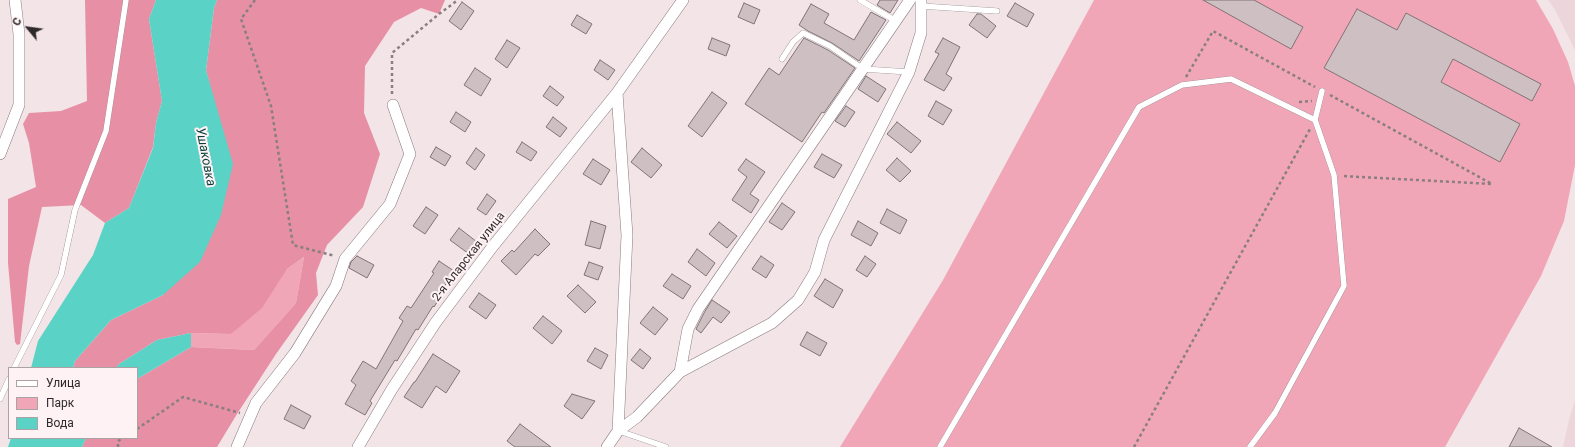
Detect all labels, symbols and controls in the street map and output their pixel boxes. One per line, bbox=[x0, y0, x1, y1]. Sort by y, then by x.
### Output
north arrow bbox=[8, 8, 48, 48]
text: С bbox=[10, 16, 24, 28]
water label: Ушаковка bbox=[192, 127, 218, 187]
street label: 2-я Аларская улица bbox=[430, 209, 508, 305]
legend bbox=[8, 367, 138, 439]
text: Улица bbox=[46, 376, 81, 390]
text: Парк bbox=[46, 396, 74, 410]
text: Вода bbox=[46, 416, 74, 430]

